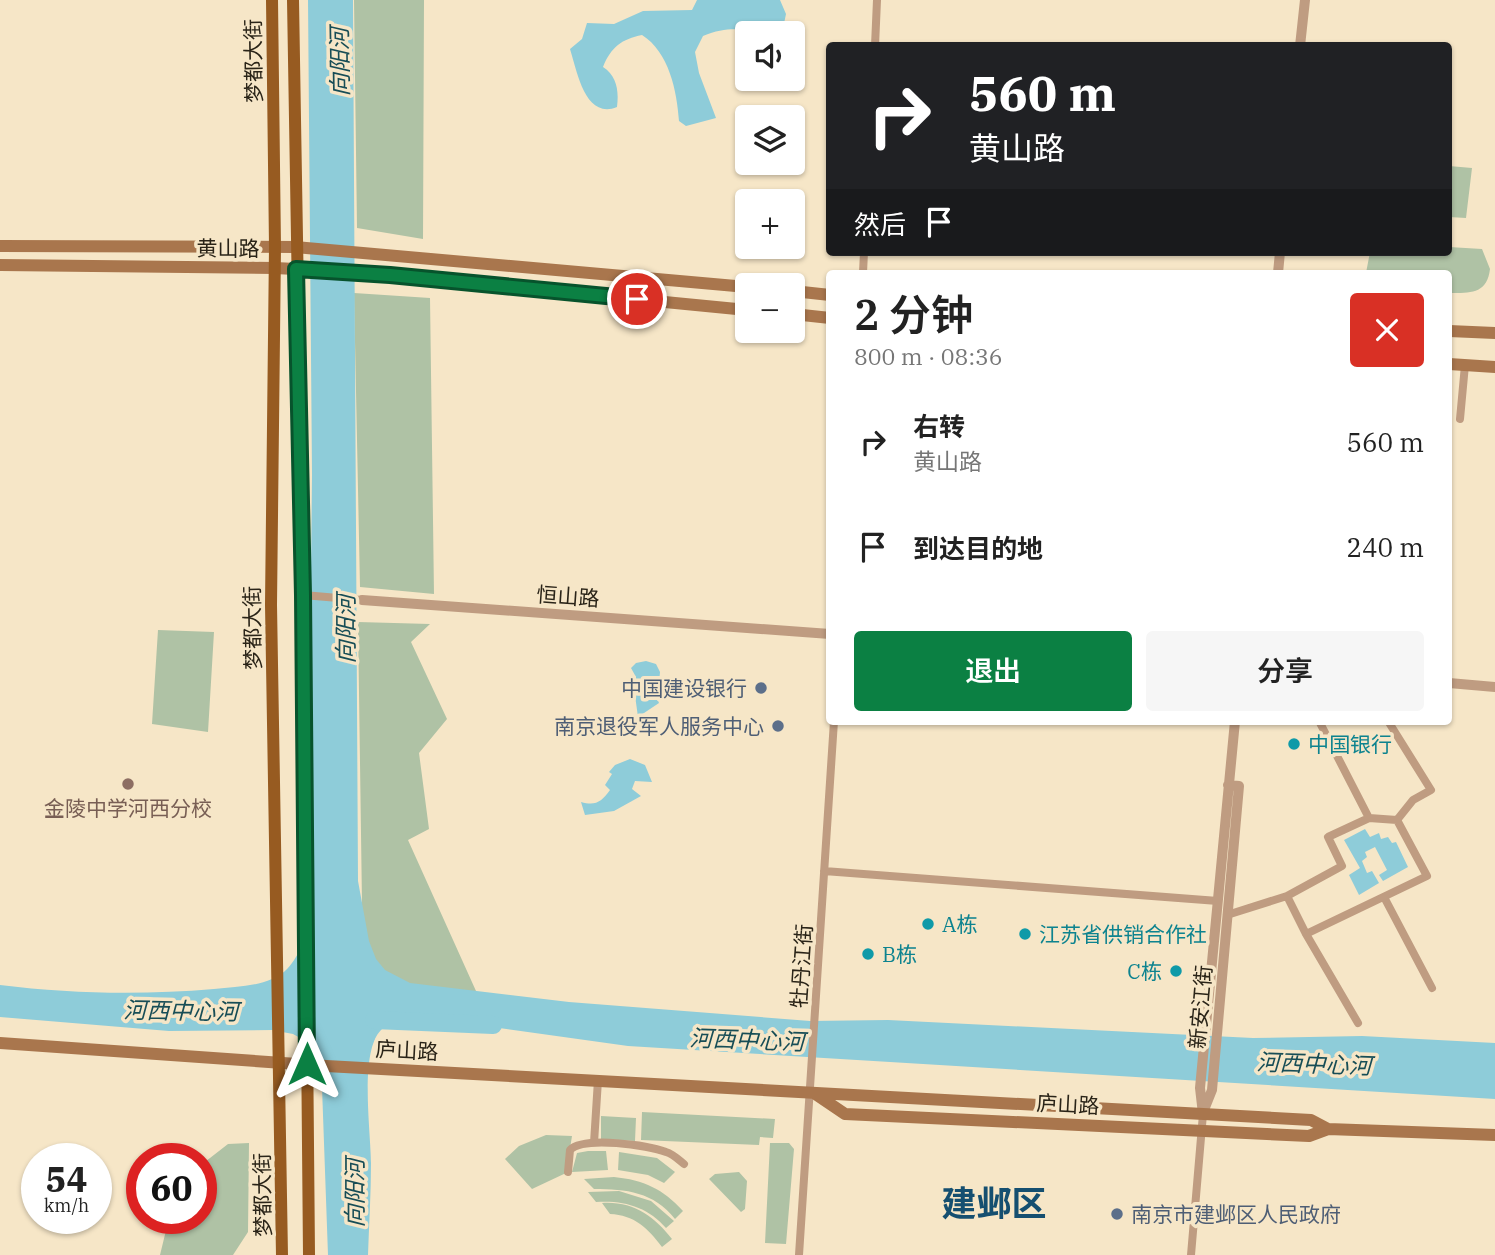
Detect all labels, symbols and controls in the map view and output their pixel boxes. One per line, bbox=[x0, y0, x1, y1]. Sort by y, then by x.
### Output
street label: 梦都大街 bbox=[238, 19, 268, 103]
map controls bbox=[735, 21, 805, 343]
button: sound bbox=[735, 21, 805, 91]
water label: 向阳河 bbox=[323, 23, 355, 97]
text: 560 m bbox=[969, 61, 1116, 124]
icon: right bbox=[854, 70, 945, 161]
button: layers bbox=[735, 105, 805, 175]
text: 黄山路 bbox=[969, 127, 1065, 169]
button: + bbox=[735, 189, 805, 259]
icon: arrive bbox=[920, 203, 958, 241]
text: 然后 bbox=[854, 207, 906, 241]
street label: 黄山路 bbox=[197, 234, 260, 262]
pin bbox=[607, 269, 667, 329]
button: − bbox=[735, 273, 805, 343]
icon: arrive bbox=[618, 280, 656, 318]
text: 2 分钟 bbox=[854, 287, 973, 342]
button: close bbox=[1350, 293, 1424, 367]
text: 800 m · 08:36 bbox=[854, 341, 1003, 371]
text: 右转 bbox=[913, 409, 965, 443]
icon: right bbox=[854, 423, 892, 461]
text: 560 m bbox=[1346, 425, 1424, 459]
text: 黄山路 bbox=[913, 446, 982, 476]
icon: arrive bbox=[854, 528, 892, 566]
text: 240 m bbox=[1346, 530, 1424, 564]
text: 到达目的地 bbox=[913, 531, 1043, 565]
street label: 恒山路 bbox=[536, 580, 600, 612]
street label: 梦都大街 bbox=[237, 586, 267, 670]
water label: 向阳河 bbox=[330, 591, 360, 664]
button: 退出 bbox=[854, 631, 1132, 711]
button: 分享 bbox=[1146, 631, 1424, 711]
place label: 中国建设银行 bbox=[621, 674, 747, 702]
marker: 中国建设银行 bbox=[753, 680, 769, 696]
place label: 南京退役军人服务中心 bbox=[554, 712, 764, 740]
marker: 南京退役军人服务中心 bbox=[770, 718, 786, 734]
place label: 中国银行 bbox=[1308, 730, 1392, 758]
marker: 中国银行 bbox=[1286, 736, 1302, 752]
marker: 金陵中学河西分校 bbox=[120, 776, 136, 792]
place label: 金陵中学河西分校 bbox=[44, 794, 212, 822]
place label: A栋 bbox=[942, 910, 977, 938]
marker: A栋 bbox=[920, 916, 936, 932]
place label: 江苏省供销合作社 bbox=[1039, 920, 1207, 948]
street label: 牡丹江街 bbox=[784, 923, 818, 1009]
marker: 江苏省供销合作社 bbox=[1017, 926, 1033, 942]
place label: B栋 bbox=[882, 940, 917, 968]
marker: B栋 bbox=[860, 946, 876, 962]
place label: C栋 bbox=[1127, 957, 1162, 985]
marker: C栋 bbox=[1168, 963, 1184, 979]
street label: 新安江街 bbox=[1182, 964, 1218, 1050]
water label: 河西中心河 bbox=[123, 994, 243, 1026]
water label: 河西中心河 bbox=[689, 1022, 809, 1056]
position arrow bbox=[270, 1027, 344, 1101]
street label: 庐山路 bbox=[375, 1034, 439, 1066]
water label: 河西中心河 bbox=[1256, 1046, 1376, 1080]
street label: 庐山路 bbox=[1036, 1088, 1100, 1120]
speed limit sign: 60 bbox=[126, 1143, 217, 1234]
street label: 梦都大街 bbox=[247, 1153, 277, 1237]
water label: 向阳河 bbox=[339, 1155, 369, 1228]
text: 54 bbox=[45, 1156, 88, 1202]
district label: 建邺区 bbox=[941, 1180, 1047, 1226]
text: km/h bbox=[44, 1194, 89, 1217]
place label: 南京市建邺区人民政府 bbox=[1131, 1200, 1341, 1228]
marker: 南京市建邺区人民政府 bbox=[1109, 1206, 1125, 1222]

